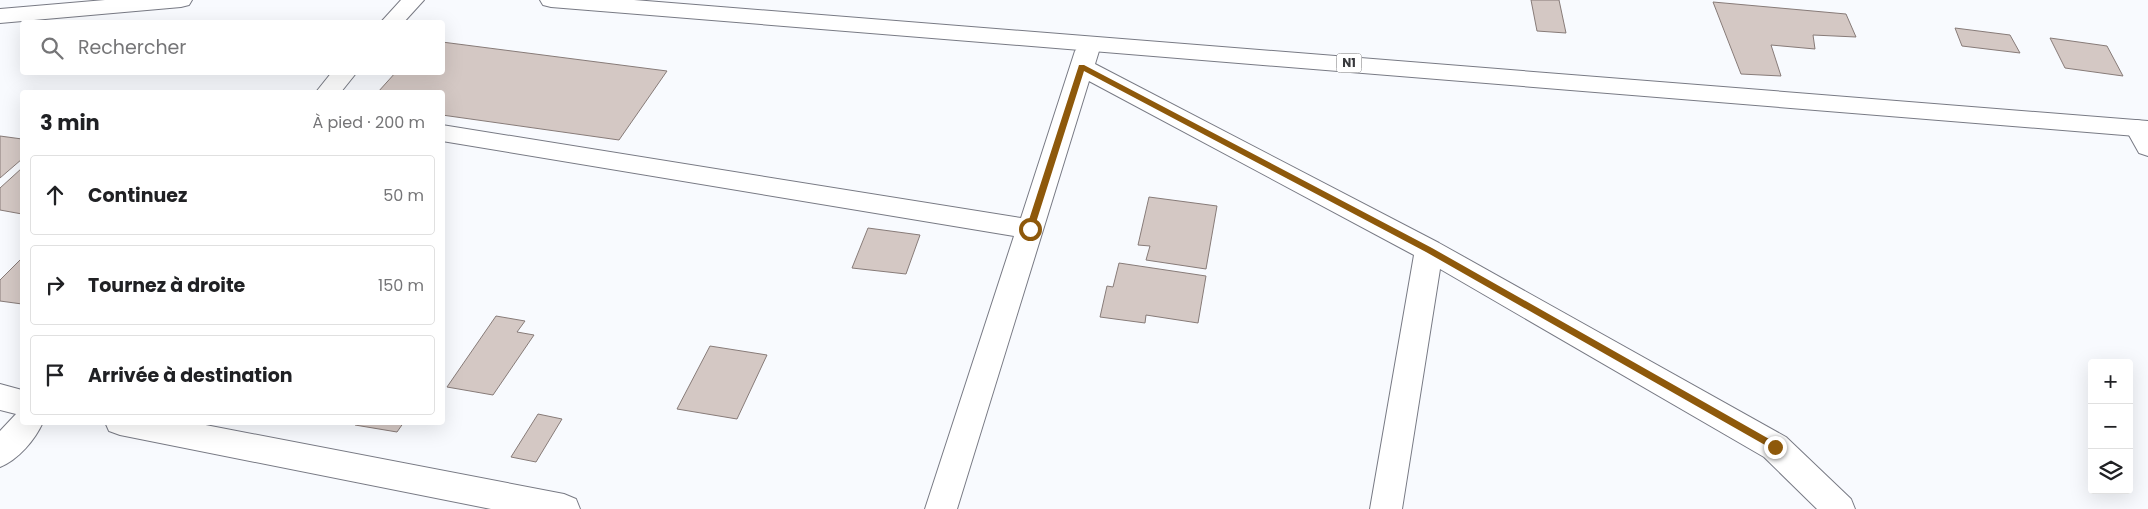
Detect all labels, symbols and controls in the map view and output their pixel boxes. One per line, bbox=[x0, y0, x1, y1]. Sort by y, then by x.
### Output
search box bbox=[20, 20, 445, 75]
icon: search bbox=[38, 34, 66, 62]
text: Rechercher bbox=[78, 34, 186, 61]
road number: N1 bbox=[1336, 54, 1362, 72]
text: 3 min bbox=[40, 108, 100, 137]
text: À pied · 200 m bbox=[312, 111, 425, 134]
icon: ahead bbox=[41, 181, 69, 209]
text: Continuez bbox=[88, 182, 187, 209]
text: 50 m bbox=[383, 184, 424, 207]
route start bbox=[1019, 218, 1042, 241]
icon: right bbox=[41, 271, 69, 299]
text: Tournez à droite bbox=[88, 272, 245, 299]
text: 150 m bbox=[378, 274, 424, 297]
map controls bbox=[2088, 359, 2133, 494]
button: + bbox=[2088, 359, 2133, 404]
icon: arrive bbox=[41, 361, 69, 389]
text: Arrivée à destination bbox=[88, 362, 293, 389]
button: − bbox=[2088, 404, 2133, 449]
route end bbox=[1764, 436, 1787, 459]
button: layers bbox=[2088, 449, 2133, 494]

